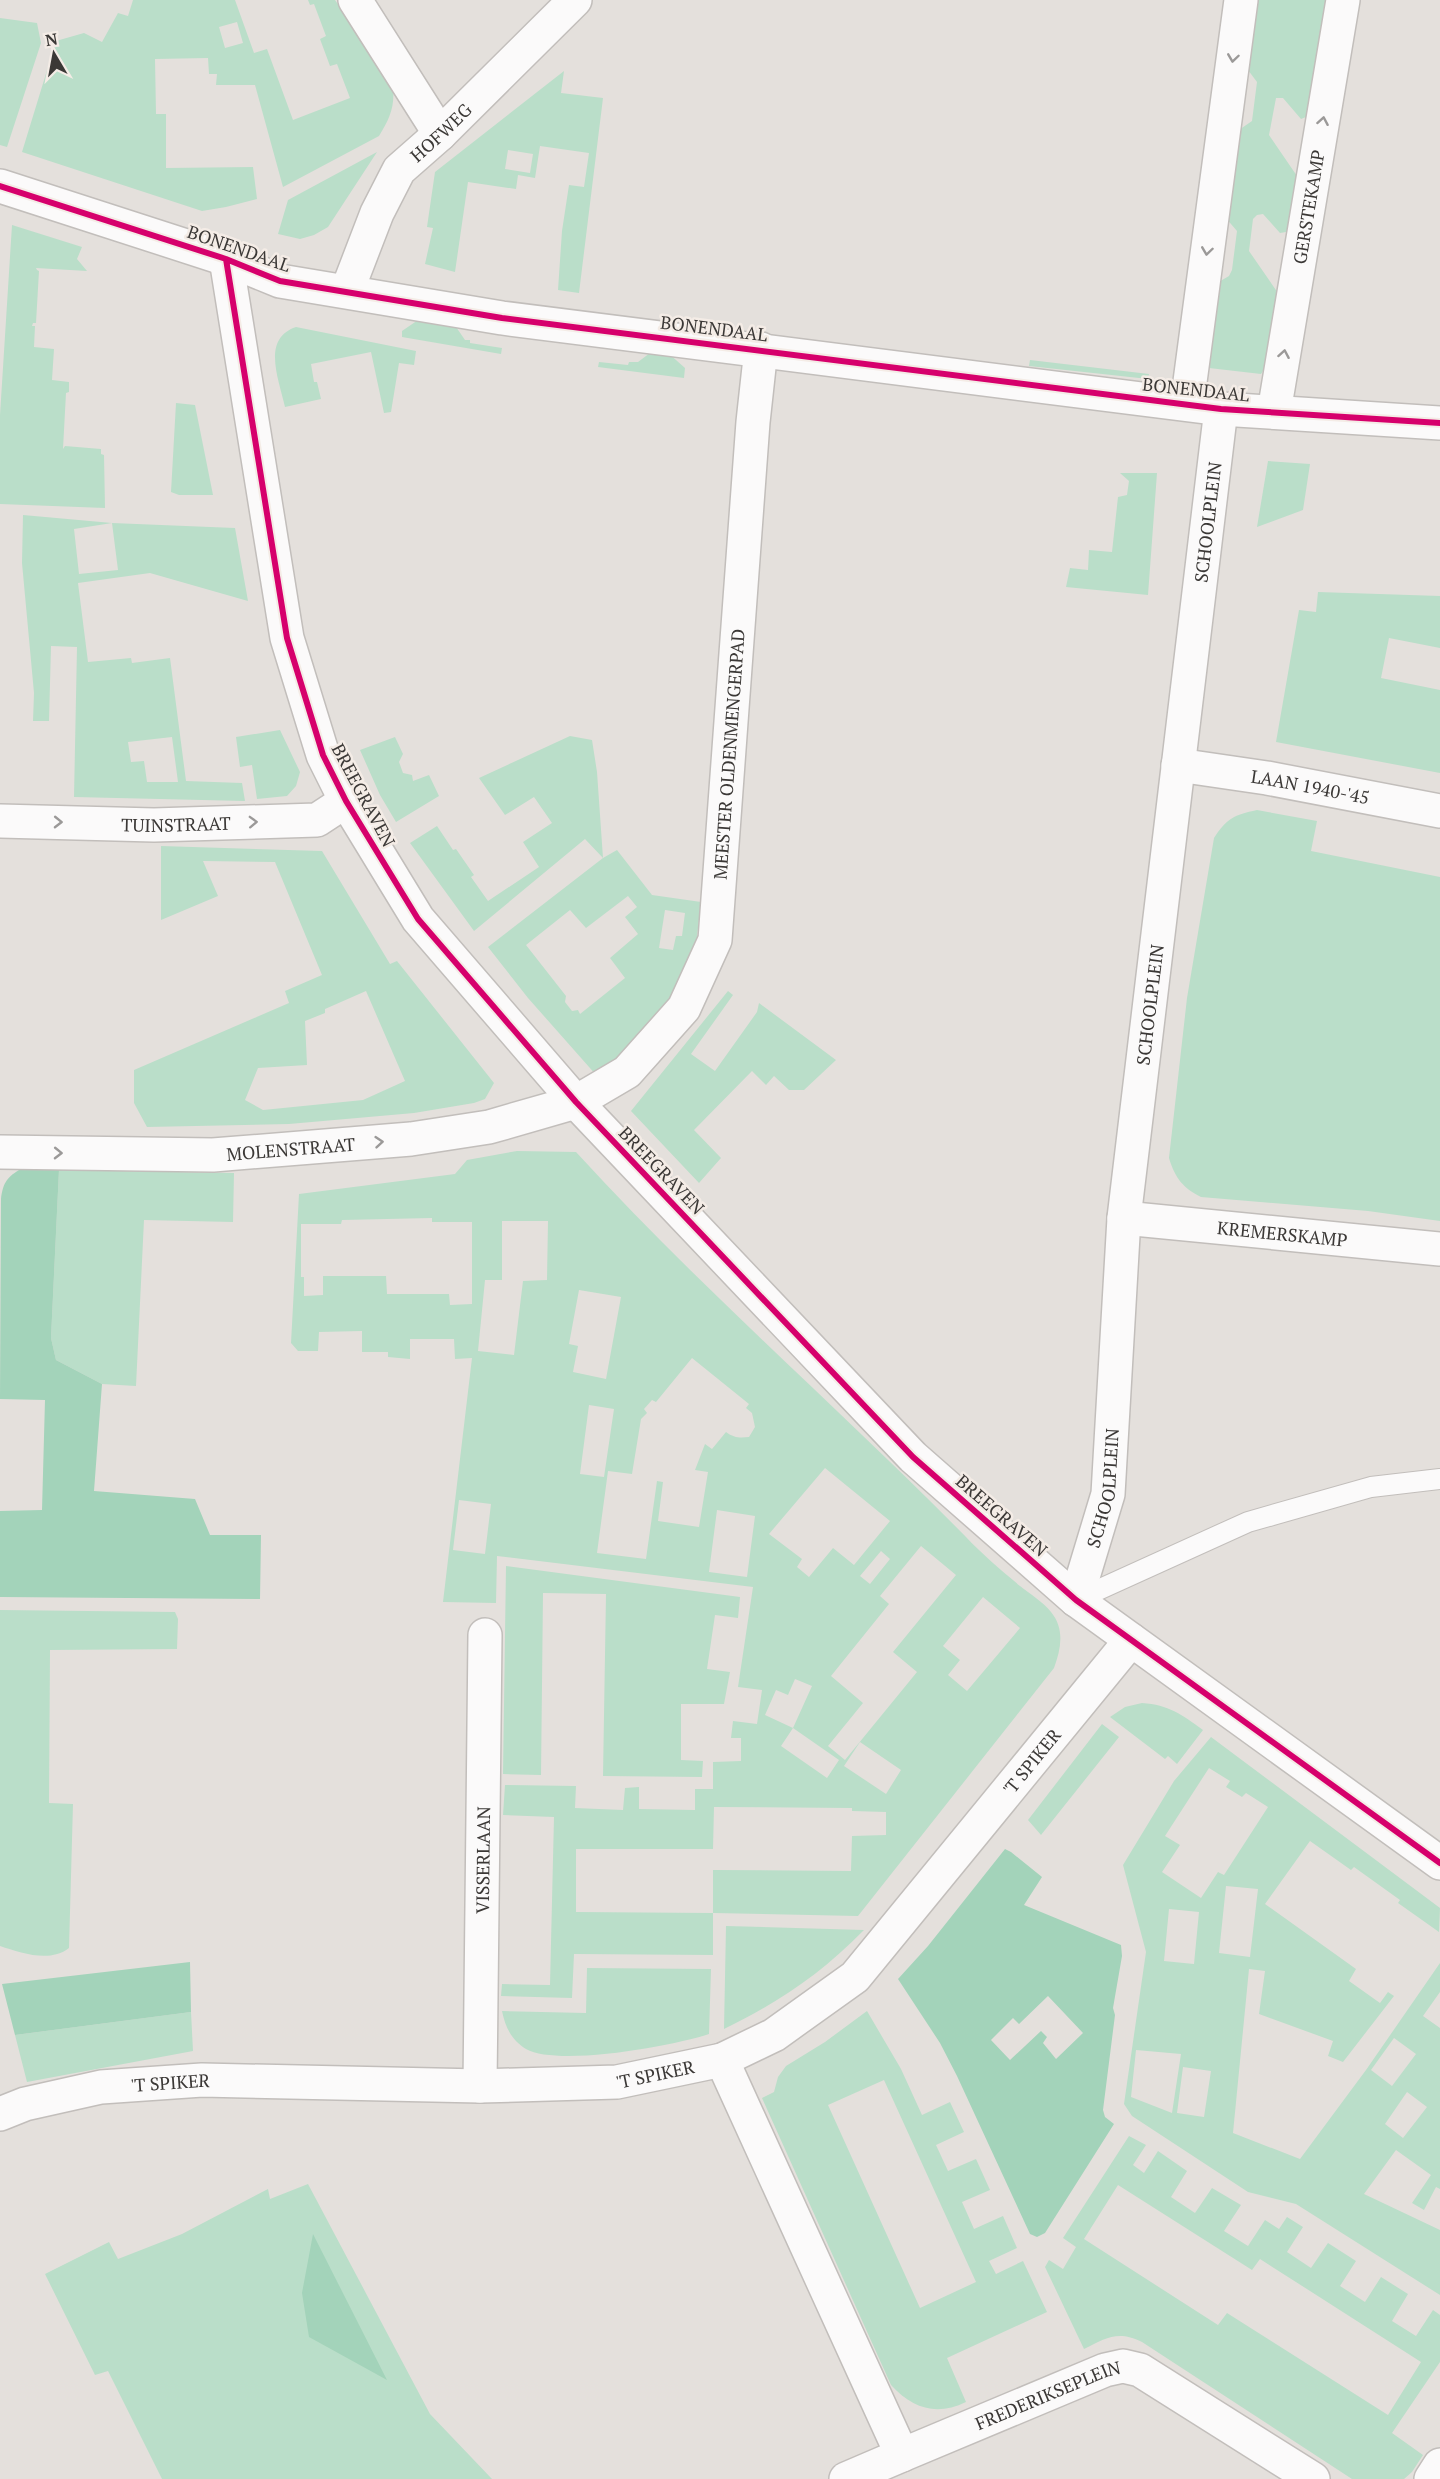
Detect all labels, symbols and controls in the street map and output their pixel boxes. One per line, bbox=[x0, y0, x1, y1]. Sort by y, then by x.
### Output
north arrow bbox=[24, 24, 84, 84]
text: N bbox=[44, 27, 59, 51]
one-way arrow bbox=[1228, 53, 1240, 63]
street label: HOFWEG bbox=[405, 97, 477, 167]
one-way arrow bbox=[1316, 116, 1329, 126]
street label: GERSTEKAMP bbox=[1287, 148, 1330, 266]
street label: BONENDAAL bbox=[184, 219, 294, 277]
one-way arrow bbox=[1201, 247, 1214, 256]
street label: BONENDAAL bbox=[659, 310, 769, 346]
one-way arrow bbox=[1277, 350, 1289, 359]
street label: BONENDAAL bbox=[1141, 371, 1251, 407]
street label: SCHOOLPLEIN bbox=[1188, 460, 1227, 584]
street label: MEESTER OLDENMENGERPAD bbox=[707, 628, 750, 880]
street label: BREEGRAVEN bbox=[327, 739, 401, 851]
street label: LAAN 1940-'45 bbox=[1249, 764, 1372, 809]
street label: TUINSTRAAT bbox=[121, 811, 231, 837]
one-way arrow bbox=[54, 816, 63, 829]
one-way arrow bbox=[249, 816, 258, 828]
street label: SCHOOLPLEIN bbox=[1130, 943, 1169, 1066]
street label: BREEGRAVEN bbox=[614, 1121, 710, 1219]
street label: MOLENSTRAAT bbox=[225, 1132, 356, 1166]
one-way arrow bbox=[374, 1136, 383, 1149]
one-way arrow bbox=[54, 1147, 63, 1159]
street label: KREMERSKAMP bbox=[1216, 1215, 1349, 1252]
street label: SCHOOLPLEIN bbox=[1080, 1427, 1124, 1551]
street label: BREEGRAVEN bbox=[951, 1469, 1053, 1561]
street label: 'T SPIKER bbox=[997, 1723, 1066, 1800]
street label: VISSERLAAN bbox=[470, 1806, 495, 1914]
street label: 'T SPIKER bbox=[613, 2054, 697, 2094]
street label: 'T SPIKER bbox=[129, 2068, 211, 2097]
street label: FREDERIKSEPLEIN bbox=[971, 2355, 1123, 2435]

